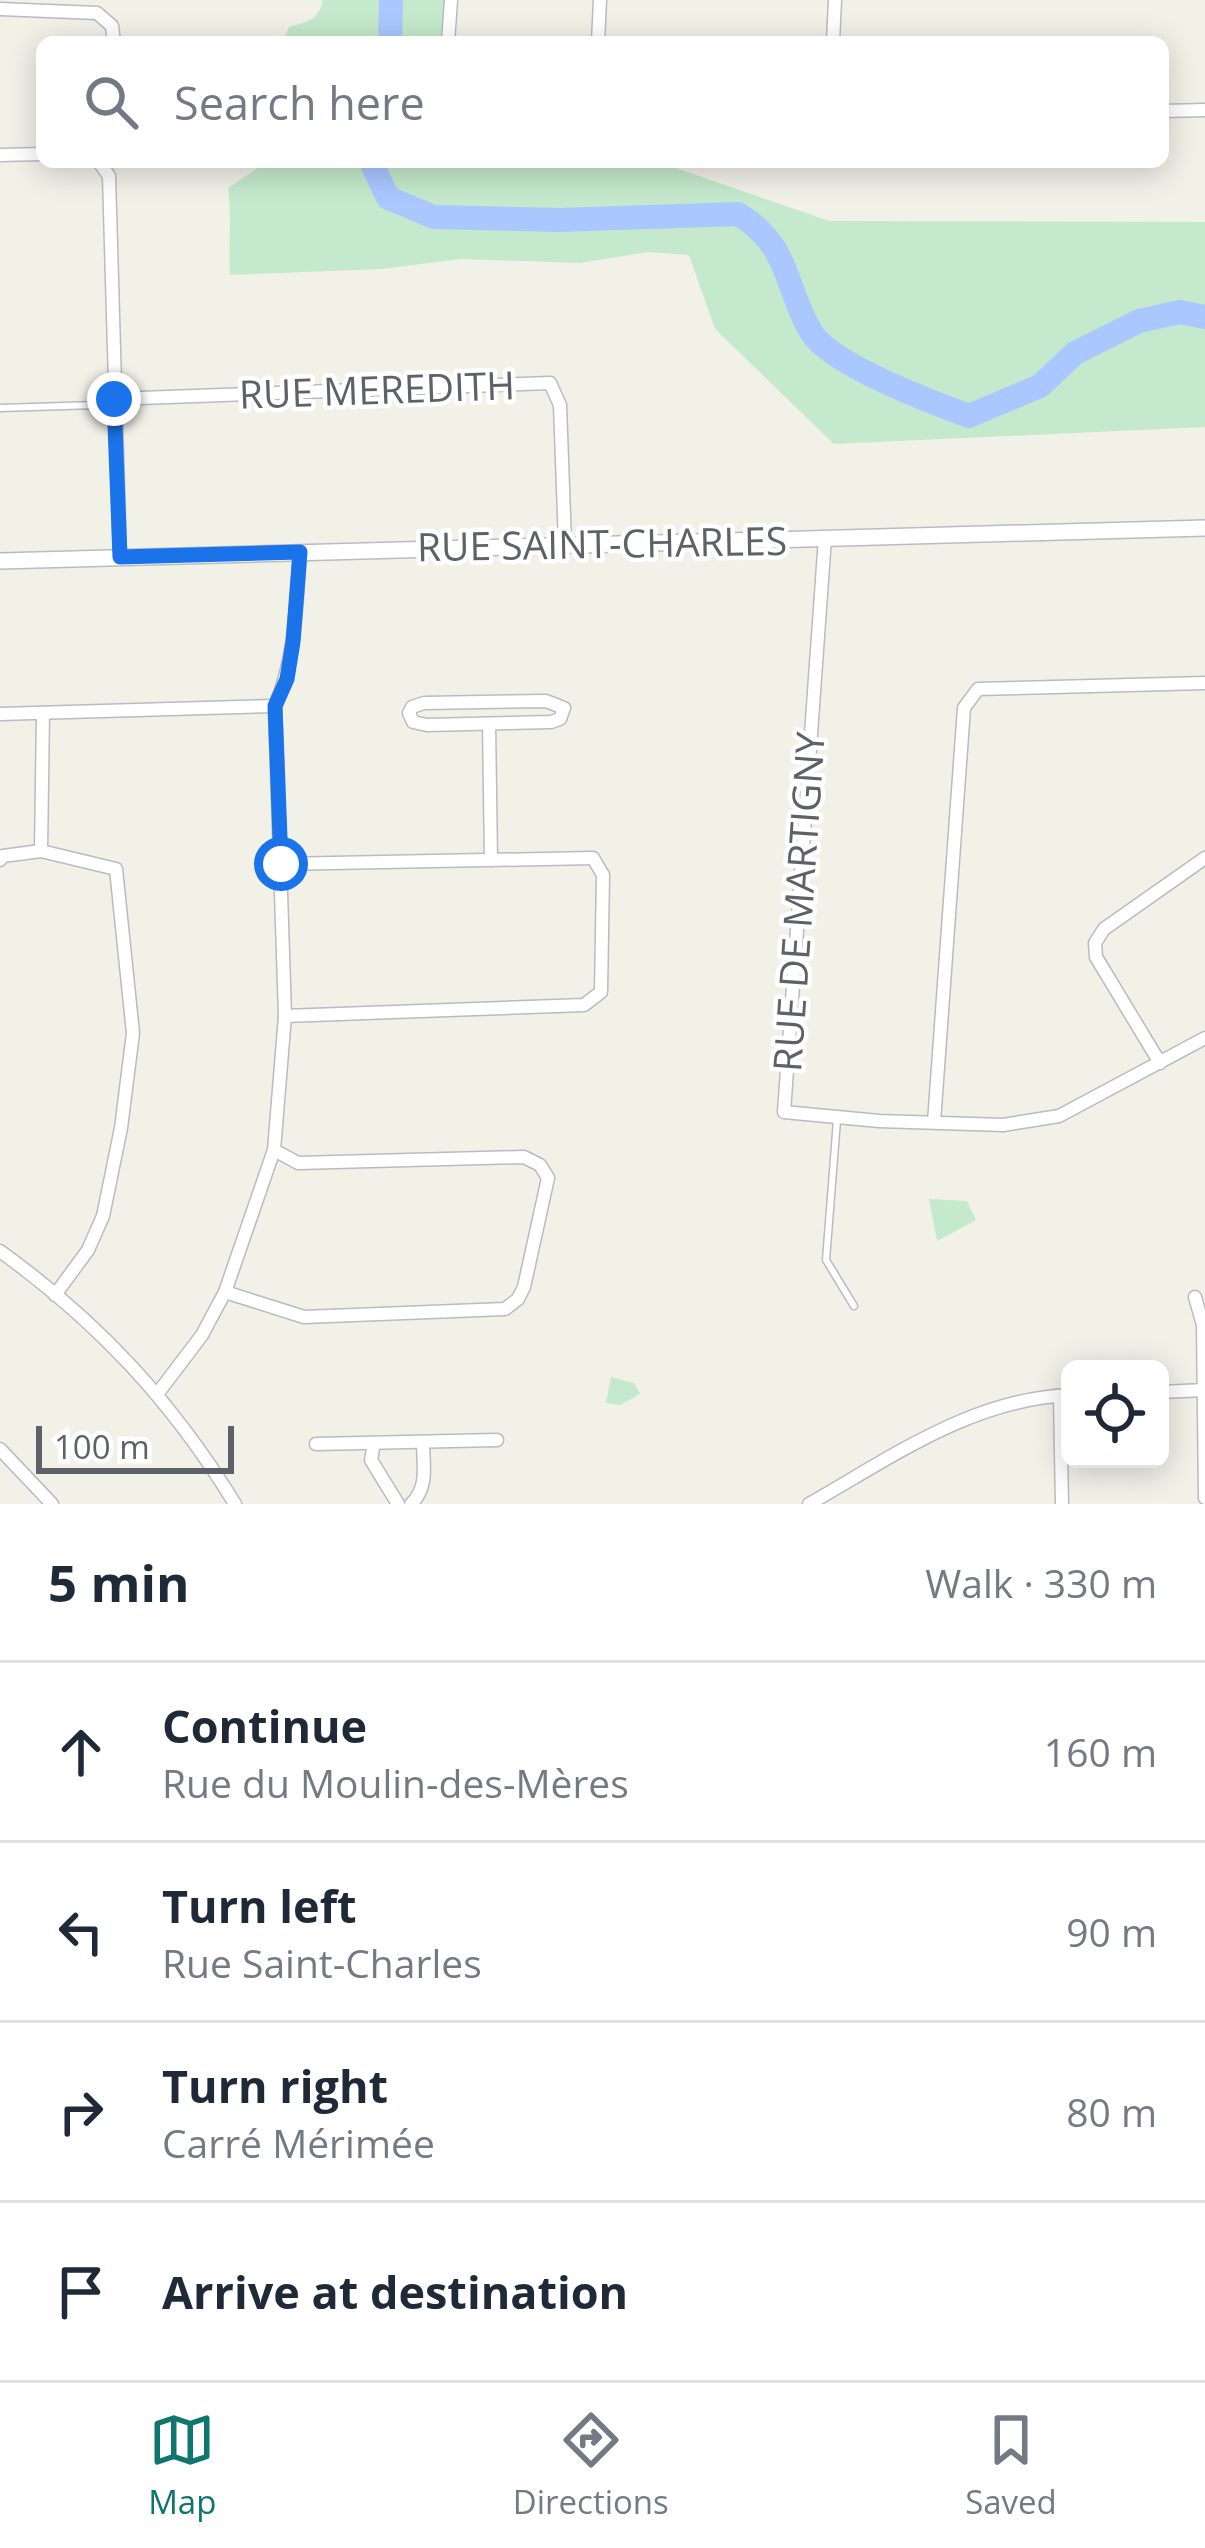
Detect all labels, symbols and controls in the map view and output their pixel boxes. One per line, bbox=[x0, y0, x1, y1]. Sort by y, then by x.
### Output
search box bbox=[36, 36, 1169, 168]
icon: search bbox=[78, 69, 144, 135]
text: Search here bbox=[174, 72, 425, 133]
street label: RUE MEREDITH bbox=[238, 357, 516, 420]
route end bbox=[87, 372, 141, 426]
street label: RUE SAINT-CHARLES bbox=[416, 513, 787, 572]
street label: RUE DE MARTIGNY bbox=[759, 730, 836, 1073]
route start bbox=[254, 837, 308, 891]
map controls bbox=[1061, 1360, 1169, 1468]
button: locate bbox=[1061, 1360, 1169, 1468]
scale bar bbox=[36, 1420, 234, 1473]
text: 100 m bbox=[54, 1424, 150, 1469]
text: 5 min bbox=[48, 1547, 190, 1617]
text: Walk · 330 m bbox=[925, 1556, 1157, 1609]
text: Continue bbox=[162, 1695, 367, 1756]
icon: ahead bbox=[48, 1719, 114, 1785]
text: 160 m bbox=[1044, 1725, 1157, 1778]
text: Rue du Moulin-des-Mères bbox=[162, 1756, 629, 1809]
text: Turn left bbox=[162, 1875, 357, 1936]
icon: left bbox=[48, 1899, 114, 1965]
text: 90 m bbox=[1066, 1905, 1157, 1958]
text: Rue Saint-Charles bbox=[162, 1936, 482, 1989]
text: Turn right bbox=[162, 2055, 388, 2116]
icon: right bbox=[48, 2079, 114, 2145]
text: 80 m bbox=[1066, 2085, 1157, 2138]
text: Carré Mérimée bbox=[162, 2116, 435, 2169]
icon: arrive bbox=[48, 2259, 114, 2325]
text: Arrive at destination bbox=[162, 2261, 628, 2322]
tab: Map bbox=[148, 2407, 216, 2524]
tab: Directions bbox=[513, 2407, 669, 2524]
tab: Saved bbox=[965, 2407, 1057, 2524]

